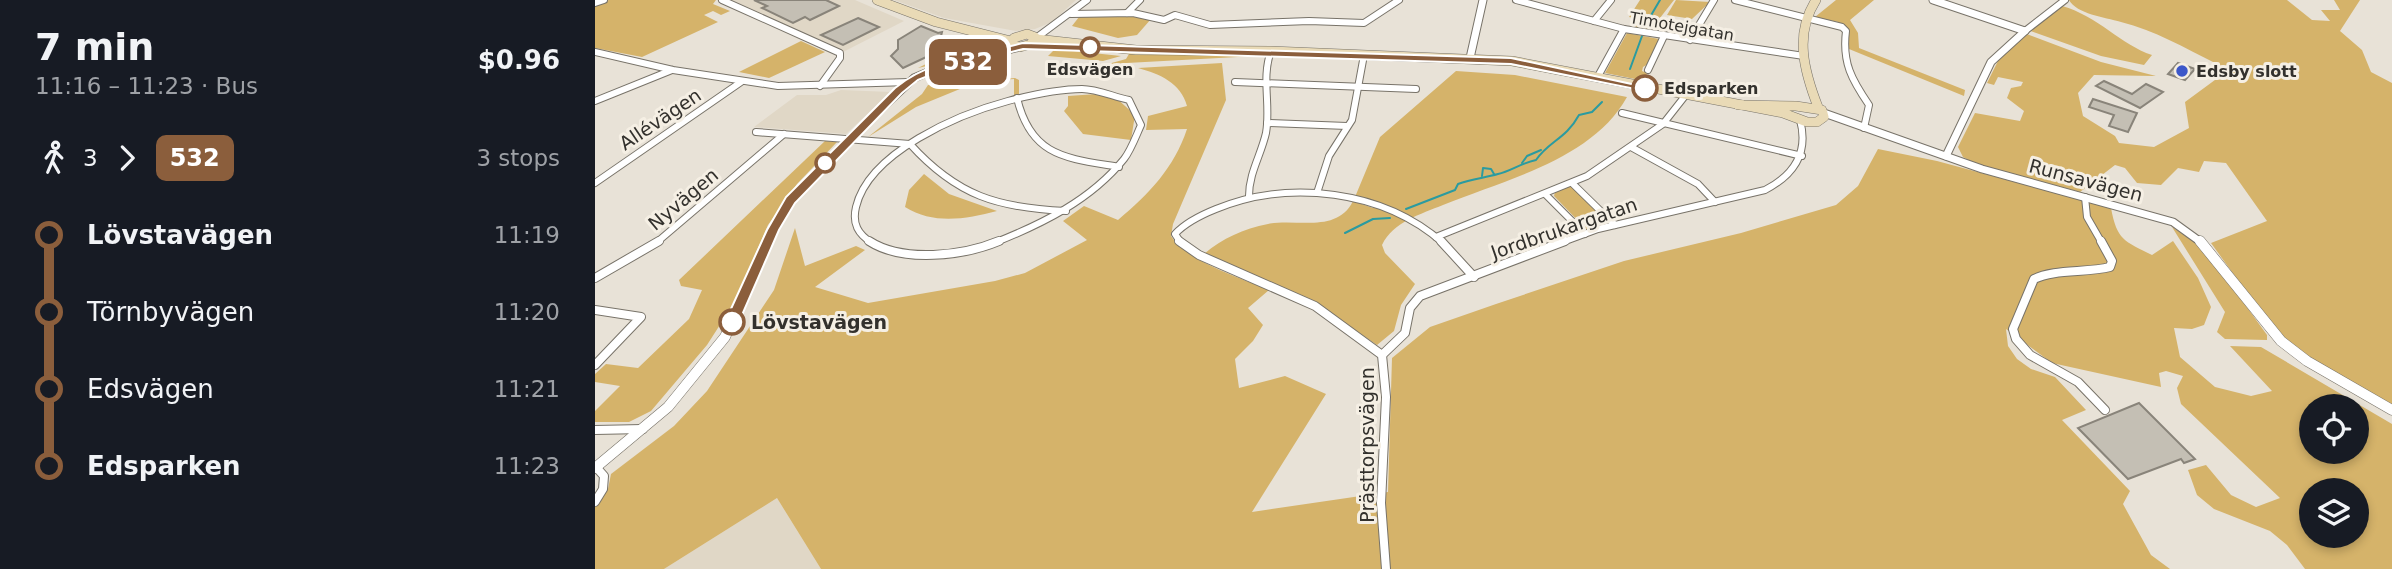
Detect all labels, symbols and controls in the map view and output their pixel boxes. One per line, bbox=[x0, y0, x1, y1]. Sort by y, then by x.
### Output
street label: Timotejgatan bbox=[1627, 8, 1736, 45]
text: 7 min bbox=[35, 25, 154, 69]
marker: Edsvägen bbox=[1080, 37, 1100, 57]
line badge: 532 bbox=[928, 39, 1008, 85]
text: $0.96 bbox=[478, 45, 560, 75]
text: 532 bbox=[943, 48, 993, 76]
place label: Edsvägen bbox=[1047, 60, 1133, 79]
place label: Edsby slott bbox=[2196, 62, 2297, 81]
marker: Edsby slott bbox=[2174, 63, 2190, 79]
text: 11:16 – 11:23 · Bus bbox=[35, 73, 258, 99]
marker: Edsparken bbox=[1632, 75, 1658, 101]
place label: Edsparken bbox=[1664, 79, 1759, 98]
street label: Allévägen bbox=[615, 84, 705, 154]
icon: walk bbox=[35, 139, 73, 177]
icon: forward bbox=[108, 139, 146, 177]
text: 532 bbox=[170, 144, 220, 172]
text: 3 bbox=[83, 145, 98, 171]
text: 3 stops bbox=[476, 145, 560, 171]
unlabelled marker bbox=[815, 153, 835, 173]
street label: Runsavägen bbox=[2027, 154, 2145, 206]
street label: Nyvägen bbox=[644, 164, 722, 234]
street label: Jordbrukargatan bbox=[1487, 193, 1640, 264]
text: Lövstavägen bbox=[87, 220, 273, 250]
text: 11:19 bbox=[494, 222, 560, 248]
text: Törnbyvägen bbox=[87, 297, 254, 327]
text: 11:20 bbox=[494, 299, 560, 325]
marker: Lövstavägen bbox=[719, 309, 745, 335]
place label: Lövstavägen bbox=[751, 311, 887, 333]
street label: Prästtorpsvägen bbox=[1356, 367, 1378, 523]
text: Edsvägen bbox=[87, 374, 214, 404]
text: 11:21 bbox=[494, 376, 560, 402]
map controls bbox=[2299, 394, 2369, 548]
button: locate bbox=[2299, 394, 2369, 464]
text: Edsparken bbox=[87, 451, 241, 481]
text: 11:23 bbox=[494, 453, 560, 479]
button: layers bbox=[2299, 478, 2369, 548]

